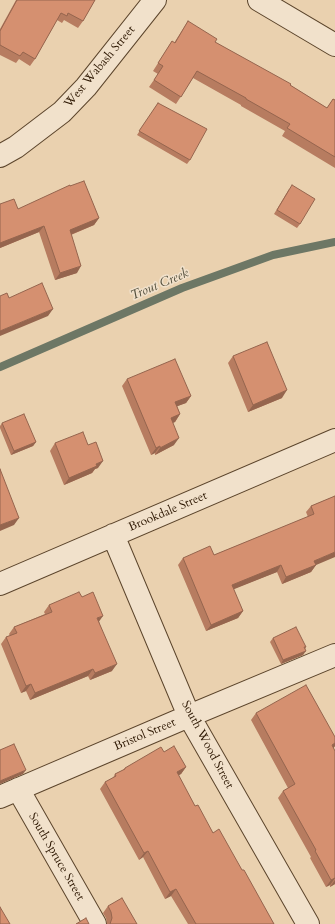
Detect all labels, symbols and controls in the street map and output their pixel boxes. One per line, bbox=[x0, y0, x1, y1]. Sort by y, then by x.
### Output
street label: West Wabash Street bbox=[62, 23, 138, 111]
water label: Trout Creek bbox=[129, 266, 191, 304]
street label: Brookdale Street bbox=[126, 489, 210, 535]
street label: South Wood Street bbox=[178, 699, 236, 791]
street label: Bristol Street bbox=[112, 716, 178, 754]
street label: South Spruce Street bbox=[25, 811, 87, 903]

